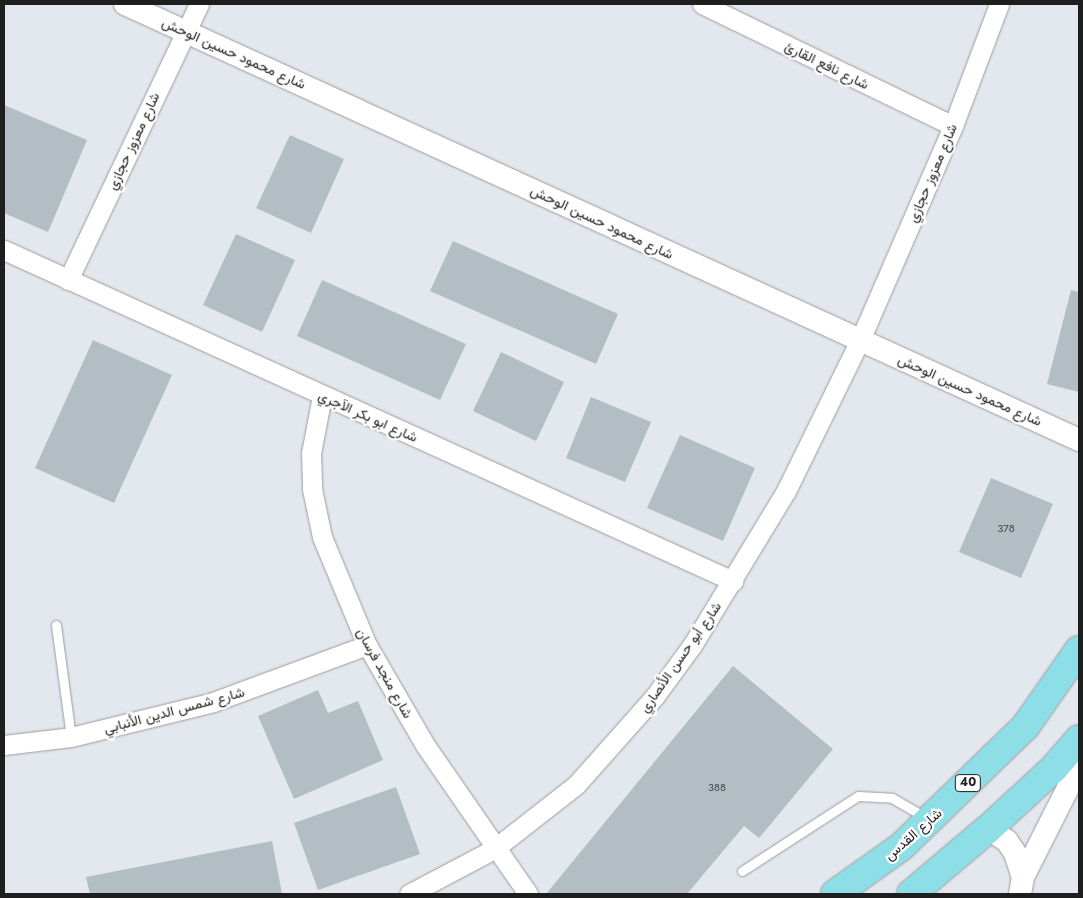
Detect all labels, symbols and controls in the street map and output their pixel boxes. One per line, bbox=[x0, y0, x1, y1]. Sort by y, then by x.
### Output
street label: شارع محمود حسين الوحش bbox=[159, 14, 309, 92]
street label: شارع نافع القارئ bbox=[782, 37, 872, 93]
street label: شارع معزوز حجازي bbox=[103, 90, 163, 192]
street label: شارع معزوز حجازي bbox=[904, 121, 960, 225]
street label: شارع محمود حسين الوحش bbox=[528, 181, 676, 263]
street label: شارع محمود حسين الوحش bbox=[895, 351, 1045, 429]
street label: شارع ابو بكر الآجري bbox=[316, 387, 420, 445]
house number: 378 bbox=[997, 521, 1015, 535]
street label: شارع أبو حسن الأنصاري bbox=[635, 598, 725, 716]
street label: شارع منجد فرسان bbox=[353, 625, 417, 721]
street label: شارع شمس الدين الأنبابي bbox=[102, 683, 246, 737]
road number: 40 bbox=[954, 774, 982, 792]
house number: 388 bbox=[708, 780, 726, 794]
street label: شارع القدس bbox=[881, 805, 945, 863]

